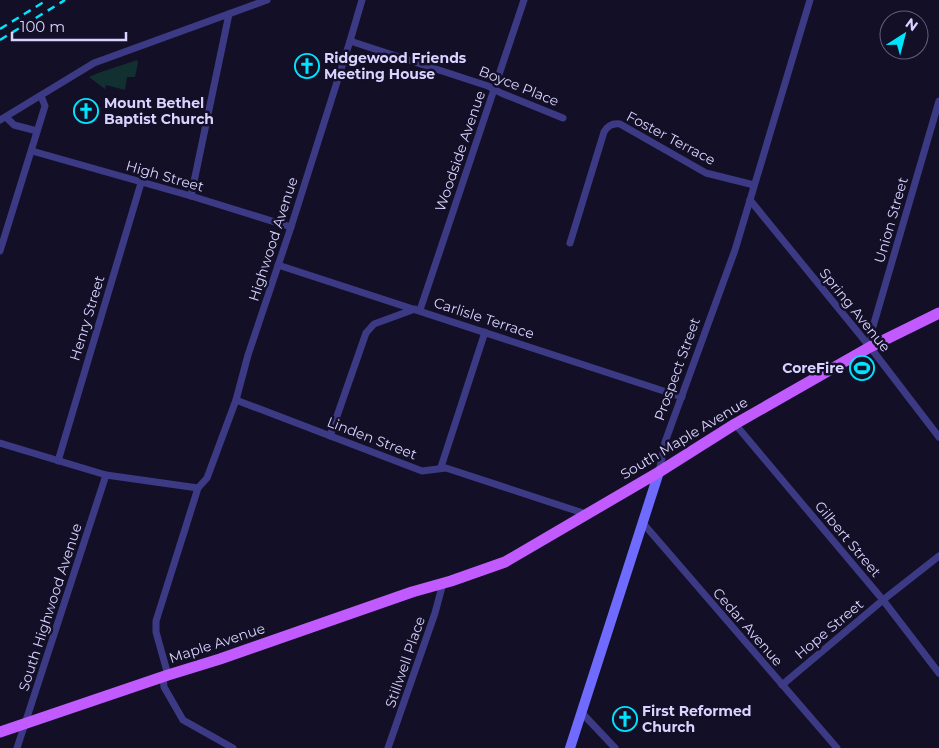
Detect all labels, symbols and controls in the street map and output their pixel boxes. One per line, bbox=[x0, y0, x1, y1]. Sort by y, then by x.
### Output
scale bar bbox=[12, 10, 126, 42]
north arrow bbox=[879, 10, 929, 60]
text: N bbox=[902, 14, 922, 35]
text: 100 m bbox=[20, 17, 65, 36]
place label: Ridgewood Friends Meeting House bbox=[324, 49, 467, 83]
church icon: Ridgewood Friends Meeting House bbox=[294, 53, 320, 79]
street label: Boyce Place bbox=[476, 62, 562, 110]
street label: Woodside Avenue bbox=[431, 88, 489, 214]
place label: Mount Bethel Baptist Church bbox=[104, 94, 214, 128]
church icon: Mount Bethel Baptist Church bbox=[73, 98, 99, 124]
street label: Foster Terrace bbox=[623, 107, 719, 169]
street label: High Street bbox=[124, 156, 206, 196]
street label: Highwood Avenue bbox=[244, 175, 302, 303]
street label: Union Street bbox=[870, 175, 912, 265]
street label: Spring Avenue bbox=[816, 264, 894, 356]
street label: Henry Street bbox=[65, 273, 109, 363]
street label: Carlisle Terrace bbox=[431, 293, 537, 343]
street label: Prospect Street bbox=[650, 315, 704, 423]
sports icon: CoreFire bbox=[849, 355, 875, 381]
place label: CoreFire bbox=[782, 359, 844, 377]
street label: South Maple Avenue bbox=[617, 393, 751, 483]
street label: Linden Street bbox=[324, 413, 420, 464]
street label: Gilbert Street bbox=[811, 497, 885, 581]
street label: South Highwood Avenue bbox=[14, 521, 86, 693]
street label: Cedar Avenue bbox=[709, 584, 787, 670]
street label: Hope Street bbox=[791, 595, 867, 663]
street label: Stillwell Place bbox=[381, 614, 429, 710]
street label: Maple Avenue bbox=[167, 619, 267, 667]
place label: First Reformed Church bbox=[642, 702, 752, 736]
church icon: First Reformed Church bbox=[612, 706, 638, 732]

